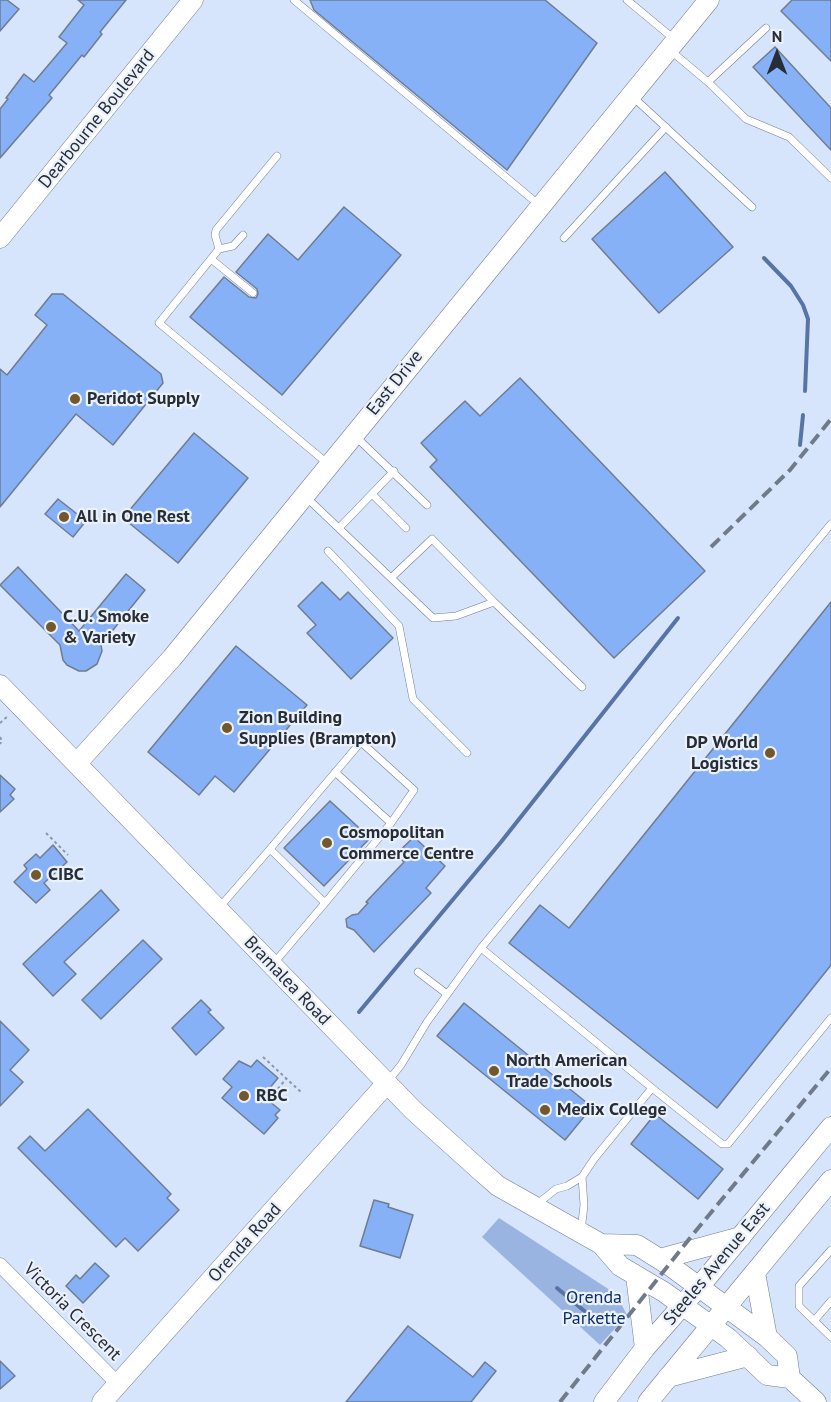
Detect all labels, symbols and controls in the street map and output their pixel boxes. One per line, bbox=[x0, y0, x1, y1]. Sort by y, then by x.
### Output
north arrow bbox=[747, 24, 807, 84]
text: N bbox=[772, 26, 782, 46]
street label: Dearbourne Boulevard bbox=[34, 45, 160, 193]
street label: East Drive bbox=[362, 346, 428, 420]
place label: Peridot Supply bbox=[87, 388, 200, 410]
marker: Peridot Supply bbox=[68, 392, 82, 406]
place label: All in One Rest bbox=[76, 506, 190, 528]
marker: All in One Rest bbox=[57, 510, 71, 524]
place label: C.U. Smoke & Variety bbox=[63, 606, 149, 648]
marker: C.U. Smoke & Variety bbox=[44, 620, 58, 634]
place label: Zion Building Supplies (Brampton) bbox=[239, 707, 397, 750]
marker: Zion Building Supplies (Brampton) bbox=[220, 721, 234, 735]
place label: DP World Logistics bbox=[686, 732, 758, 774]
marker: DP World Logistics bbox=[763, 746, 777, 760]
place label: Cosmopolitan Commerce Centre bbox=[339, 822, 474, 864]
marker: Cosmopolitan Commerce Centre bbox=[320, 836, 334, 850]
place label: CIBC bbox=[48, 864, 84, 886]
marker: CIBC bbox=[29, 868, 43, 882]
street label: Bramalea Road bbox=[239, 932, 335, 1030]
place label: North American Trade Schools bbox=[506, 1050, 627, 1092]
marker: North American Trade Schools bbox=[487, 1064, 501, 1078]
place label: RBC bbox=[256, 1085, 288, 1107]
marker: RBC bbox=[237, 1089, 251, 1103]
place label: Medix College bbox=[557, 1099, 667, 1121]
marker: Medix College bbox=[538, 1103, 552, 1117]
street label: Steeles Avenue East bbox=[659, 1198, 775, 1330]
street label: Orenda Road bbox=[204, 1199, 286, 1287]
street label: Victoria Crescent bbox=[19, 1259, 125, 1365]
park label: Orenda Parkette bbox=[562, 1287, 626, 1330]

